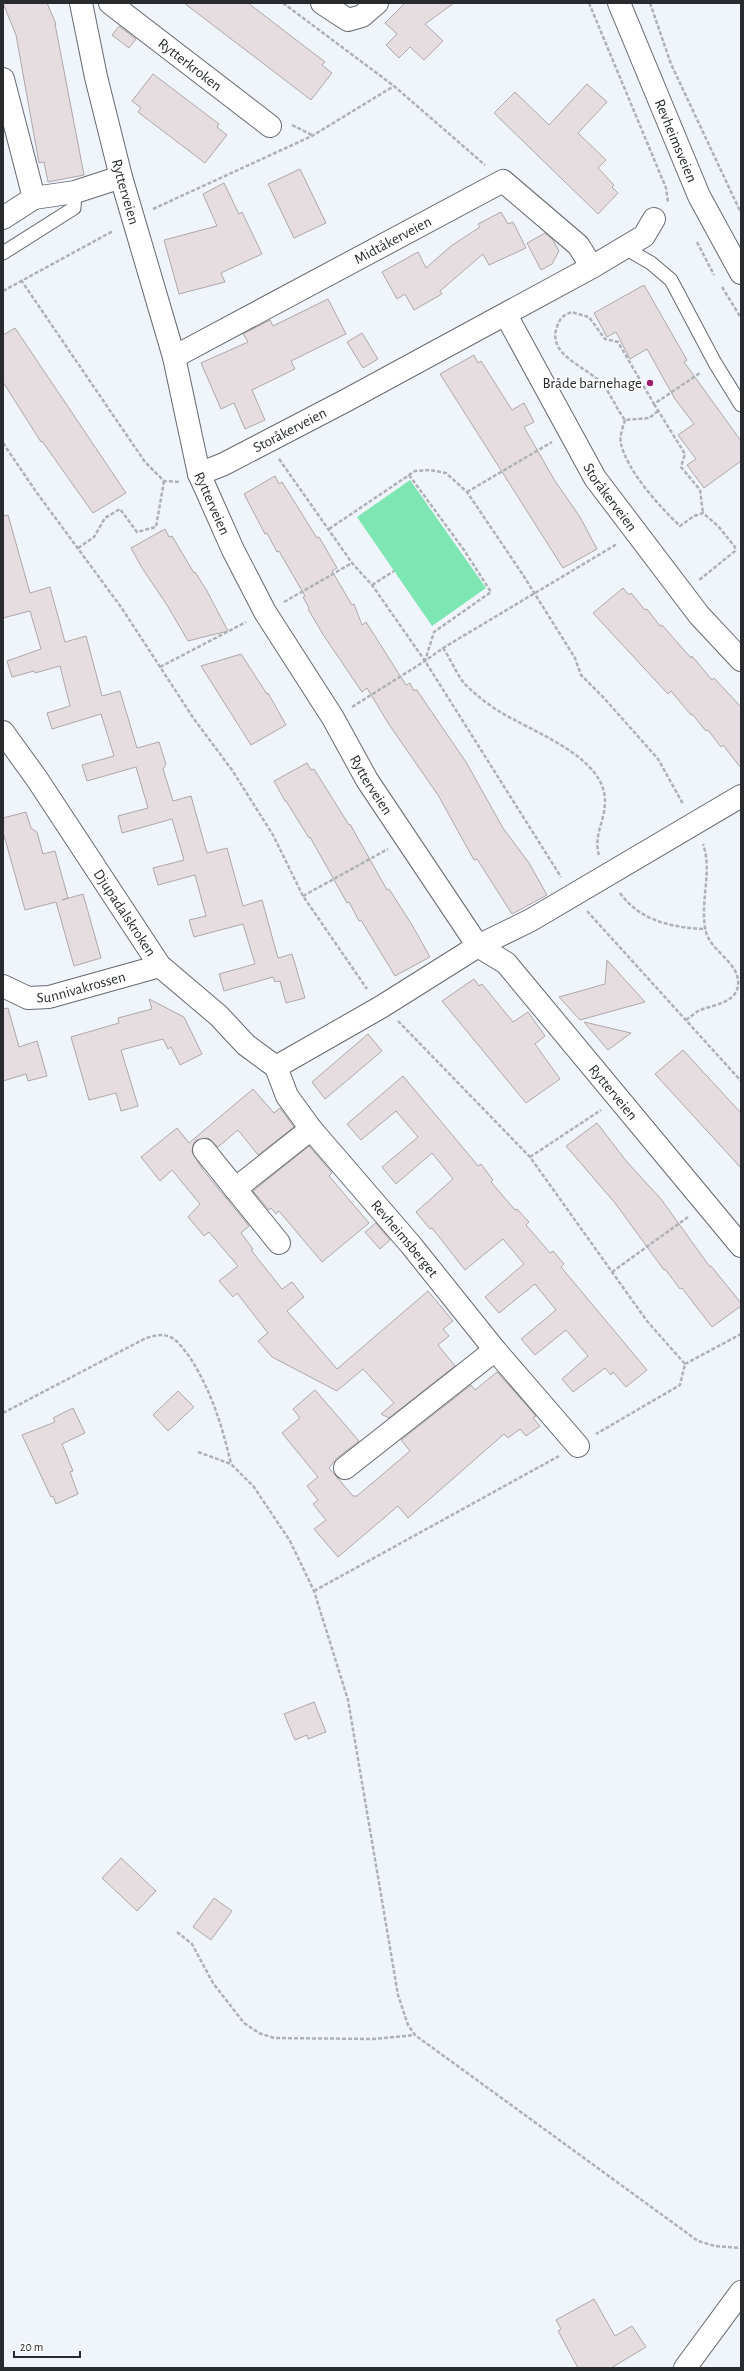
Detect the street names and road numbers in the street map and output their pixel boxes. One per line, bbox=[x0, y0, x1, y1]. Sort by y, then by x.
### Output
street label: Rytterkroken bbox=[155, 35, 225, 94]
street label: Revheimsveien bbox=[652, 97, 700, 184]
street label: Rytterveien bbox=[109, 158, 142, 226]
street label: Midtåkerveien bbox=[352, 213, 434, 267]
street label: Storåkerveien bbox=[251, 405, 329, 455]
street label: Storåkerveien bbox=[581, 460, 640, 534]
street label: Rytterveien bbox=[192, 470, 233, 537]
street label: Rytterveien bbox=[347, 753, 395, 817]
street label: Djupadalskroken bbox=[91, 866, 159, 959]
street label: Sunnivakrossen bbox=[36, 969, 127, 1005]
street label: Rytterveien bbox=[586, 1062, 641, 1123]
street label: Revheimsberget bbox=[368, 1197, 441, 1280]

